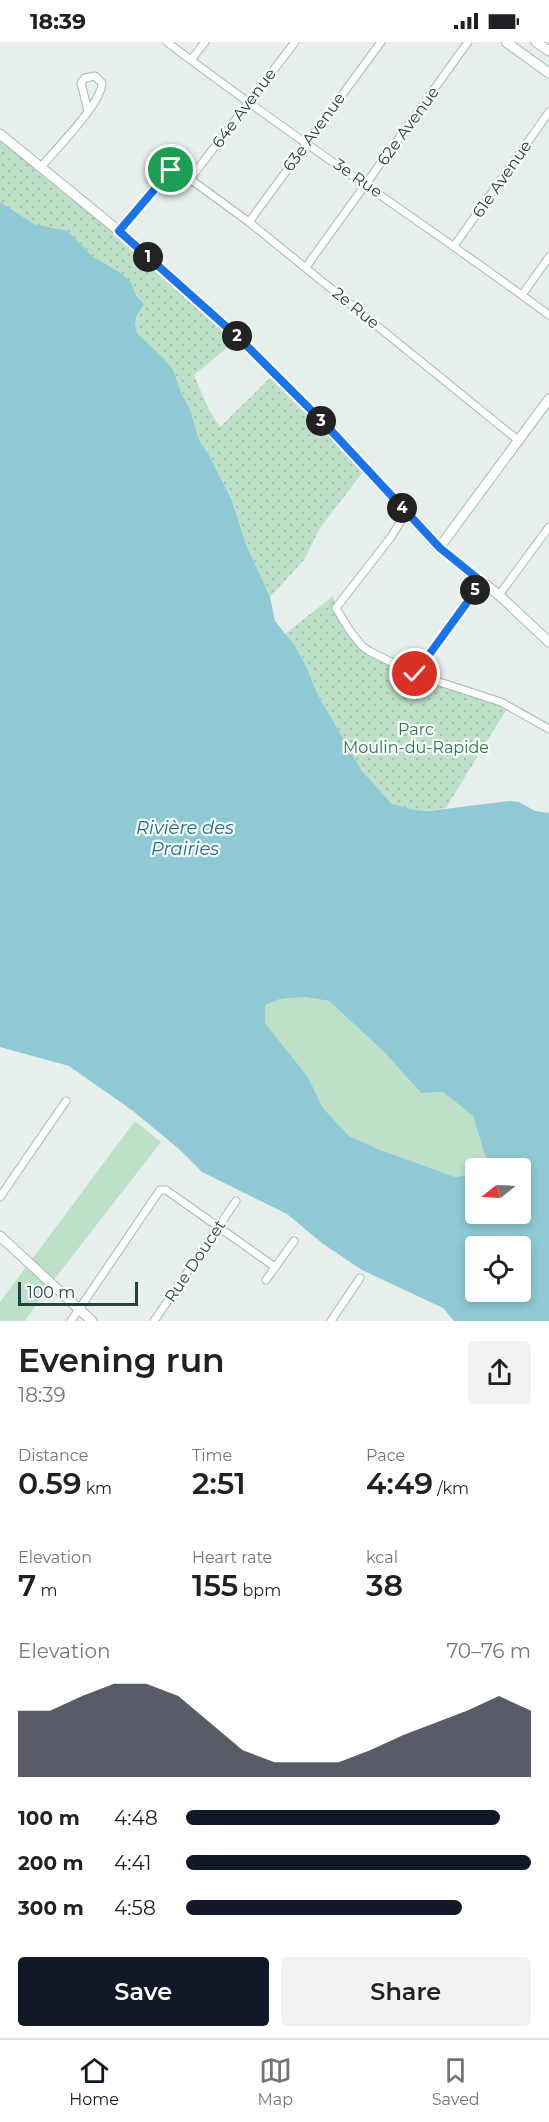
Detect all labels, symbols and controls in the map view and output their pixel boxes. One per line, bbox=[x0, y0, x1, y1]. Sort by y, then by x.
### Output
text: 18:39 bbox=[30, 8, 86, 35]
street label: 64e Avenue bbox=[208, 64, 280, 152]
street label: 62e Avenue bbox=[373, 83, 443, 169]
street label: 63e Avenue bbox=[279, 89, 349, 175]
street label: 61e Avenue bbox=[468, 137, 536, 221]
pin bbox=[145, 144, 196, 195]
icon: arrive bbox=[154, 153, 187, 186]
street label: 3e Rue bbox=[330, 154, 386, 202]
pin: 1 bbox=[133, 242, 163, 272]
text: 1 bbox=[145, 247, 151, 266]
street label: 2e Rue bbox=[329, 283, 383, 333]
pin: 2 bbox=[222, 321, 252, 351]
text: 2 bbox=[232, 326, 242, 345]
pin: 3 bbox=[306, 406, 336, 436]
text: 3 bbox=[316, 411, 326, 430]
pin: 4 bbox=[387, 493, 417, 523]
text: 4 bbox=[396, 498, 408, 517]
pin: 5 bbox=[460, 575, 490, 605]
text: 5 bbox=[470, 580, 480, 599]
pin bbox=[389, 648, 440, 699]
icon: check bbox=[398, 657, 431, 690]
park label: Parc Moulin-du-Rapide bbox=[343, 720, 489, 757]
water label: Rivière des Prairies bbox=[136, 817, 234, 860]
north arrow bbox=[465, 1158, 531, 1224]
map controls bbox=[465, 1158, 531, 1302]
street label: Rue Doucet bbox=[161, 1216, 230, 1306]
button: locate bbox=[465, 1236, 531, 1302]
scale bar bbox=[18, 1279, 138, 1306]
text: 100 m bbox=[27, 1283, 75, 1302]
text: Evening run bbox=[18, 1340, 225, 1380]
button: share bbox=[468, 1341, 531, 1404]
text: 18:39 bbox=[18, 1383, 66, 1407]
text: Distance bbox=[18, 1446, 88, 1465]
text: Time bbox=[192, 1446, 232, 1465]
text: Pace bbox=[366, 1446, 405, 1465]
text: 0.59 bbox=[18, 1465, 81, 1502]
text: 2:51 bbox=[192, 1465, 246, 1502]
text: 4:49 bbox=[366, 1465, 433, 1502]
text: km bbox=[81, 1479, 112, 1498]
text: /km bbox=[433, 1479, 469, 1498]
text: Elevation bbox=[18, 1548, 92, 1567]
text: Heart rate bbox=[192, 1548, 272, 1567]
text: kcal bbox=[366, 1548, 398, 1567]
text: 7 bbox=[18, 1567, 36, 1604]
text: 155 bbox=[192, 1567, 238, 1604]
text: 38 bbox=[366, 1567, 403, 1604]
text: m bbox=[36, 1581, 57, 1600]
text: bpm bbox=[238, 1581, 281, 1600]
text: Elevation bbox=[18, 1639, 110, 1663]
text: 70–76 m bbox=[446, 1639, 531, 1663]
text: 100 m bbox=[18, 1806, 80, 1830]
text: 4:48 bbox=[114, 1806, 158, 1830]
text: 200 m bbox=[18, 1851, 84, 1875]
text: 4:41 bbox=[114, 1851, 152, 1875]
text: 300 m bbox=[18, 1896, 84, 1920]
text: 4:58 bbox=[114, 1896, 156, 1920]
button: Save bbox=[18, 1957, 269, 2026]
button: Share bbox=[281, 1957, 531, 2026]
tab: Home bbox=[69, 2054, 119, 2109]
tab: Map bbox=[258, 2054, 293, 2109]
tab: Saved bbox=[432, 2054, 480, 2109]

